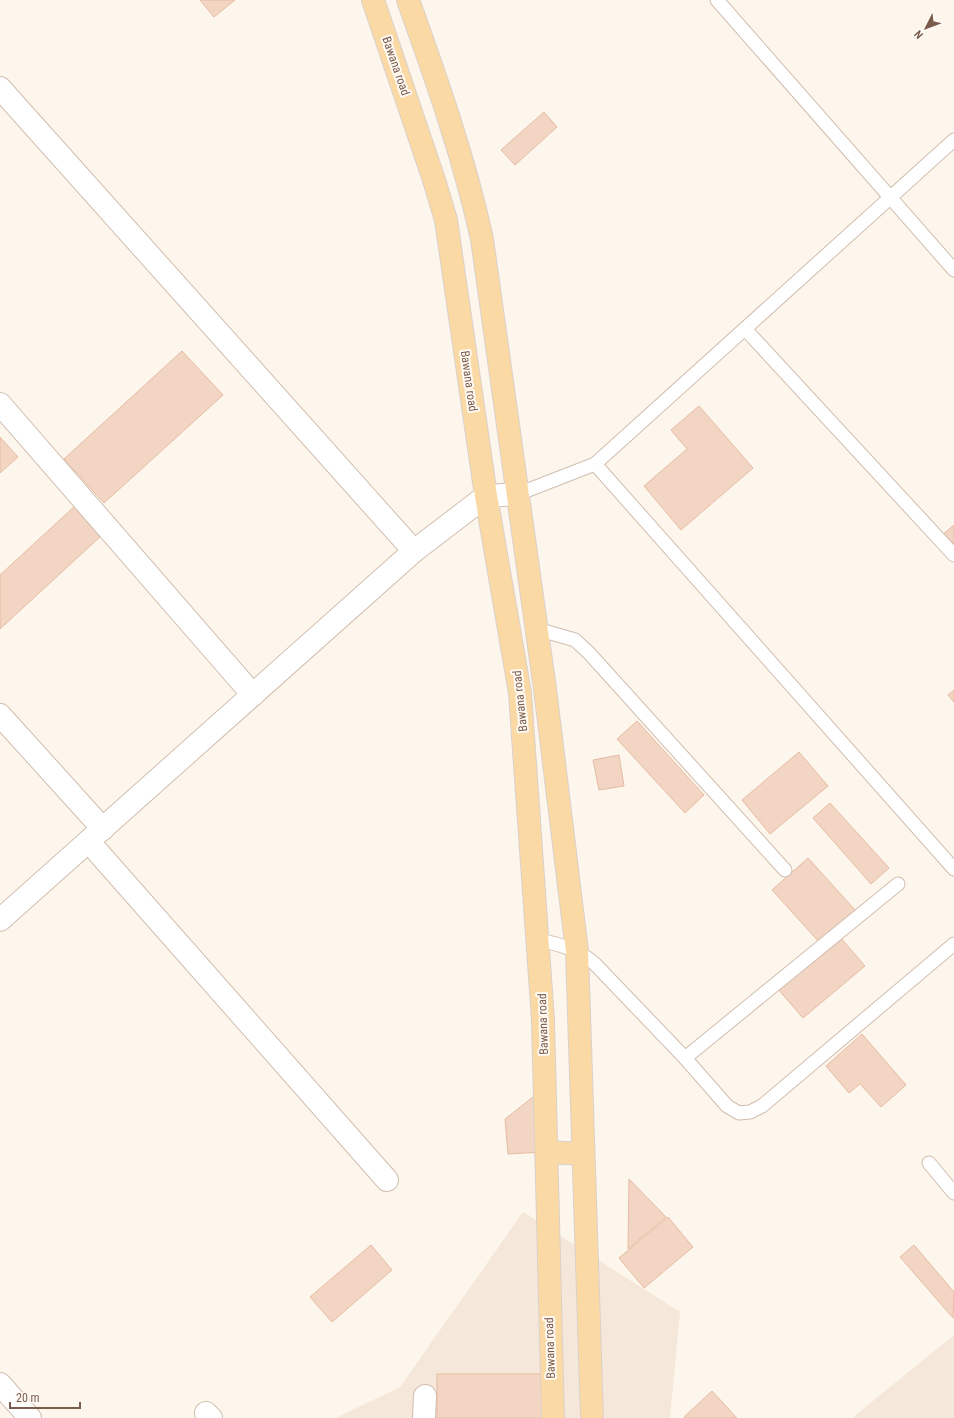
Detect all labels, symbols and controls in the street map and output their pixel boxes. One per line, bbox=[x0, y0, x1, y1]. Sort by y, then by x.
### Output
north arrow bbox=[906, 8, 946, 48]
text: N bbox=[912, 27, 926, 41]
street label: Bawana road bbox=[379, 35, 413, 97]
street label: Bawana road bbox=[458, 350, 480, 412]
street label: Bawana road bbox=[510, 670, 530, 732]
street label: Bawana road bbox=[535, 993, 551, 1055]
street label: Bawana road bbox=[542, 1317, 558, 1379]
scale bar bbox=[10, 1384, 80, 1410]
text: 20 m bbox=[16, 1391, 40, 1405]

